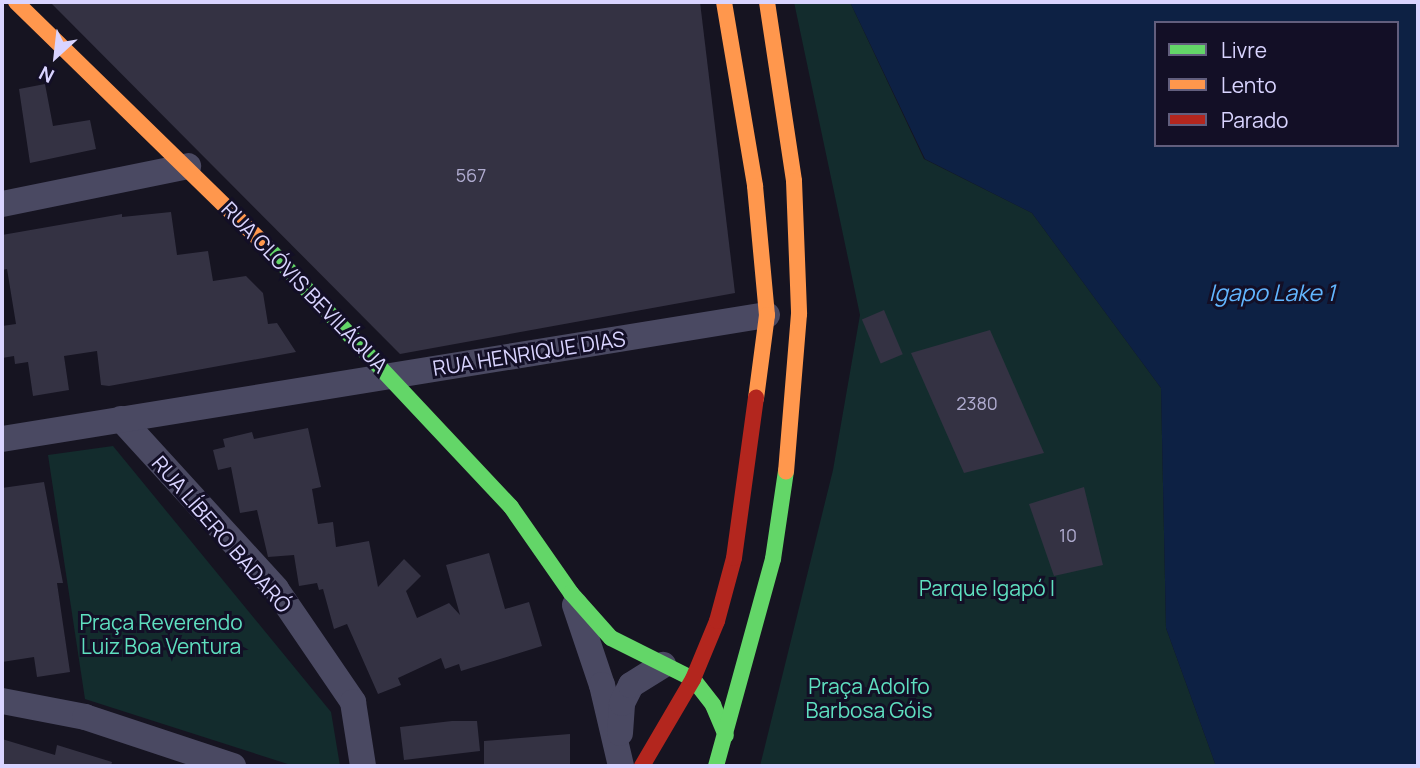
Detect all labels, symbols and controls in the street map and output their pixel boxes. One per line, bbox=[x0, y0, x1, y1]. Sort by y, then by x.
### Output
north arrow bbox=[21, 21, 91, 91]
legend bbox=[1154, 21, 1399, 147]
text: Livre bbox=[1221, 36, 1267, 64]
text: N bbox=[34, 60, 58, 89]
text: Lento bbox=[1221, 71, 1277, 99]
text: Parado bbox=[1221, 106, 1289, 134]
house number: 567 bbox=[456, 164, 486, 186]
street label: RUA CLÓVIS BEVILÁQUA bbox=[217, 196, 393, 378]
water label: Igapo Lake 1 bbox=[1209, 278, 1335, 306]
street label: RUA HENRIQUE DIAS bbox=[431, 325, 627, 381]
house number: 2380 bbox=[956, 392, 998, 414]
street label: RUA LÍBERO BADARÓ bbox=[147, 450, 297, 618]
house number: 10 bbox=[1059, 524, 1077, 546]
park label: Parque Igapó I bbox=[919, 575, 1055, 601]
park label: Praça Reverendo Luiz Boa Ventura bbox=[79, 609, 243, 659]
park label: Praça Adolfo Barbosa Góis bbox=[806, 673, 932, 723]

